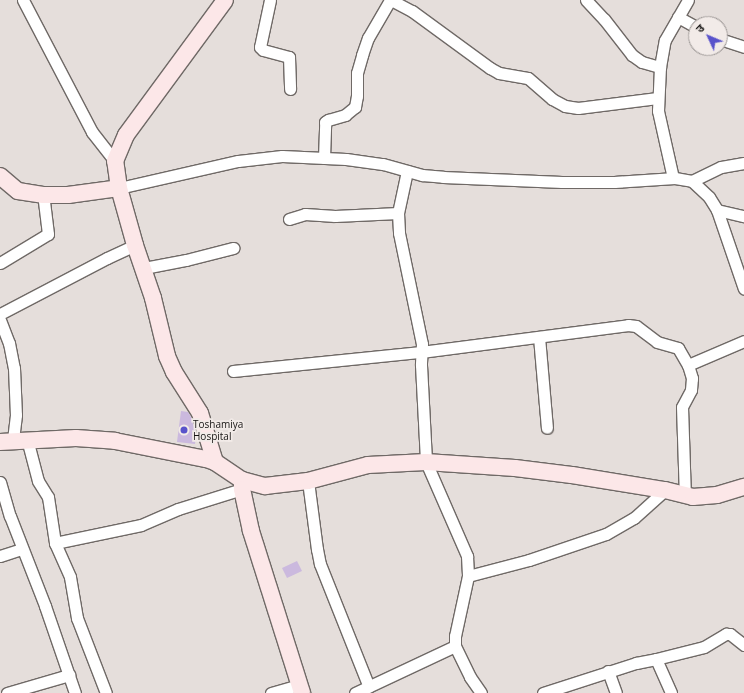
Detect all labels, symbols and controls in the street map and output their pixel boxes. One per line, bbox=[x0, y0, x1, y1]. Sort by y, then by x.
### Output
north arrow bbox=[688, 16, 728, 56]
text: उ bbox=[692, 20, 707, 36]
place label: Toshamiya Hospital bbox=[193, 418, 243, 442]
marker: Toshamiya Hospital bbox=[178, 424, 190, 436]

